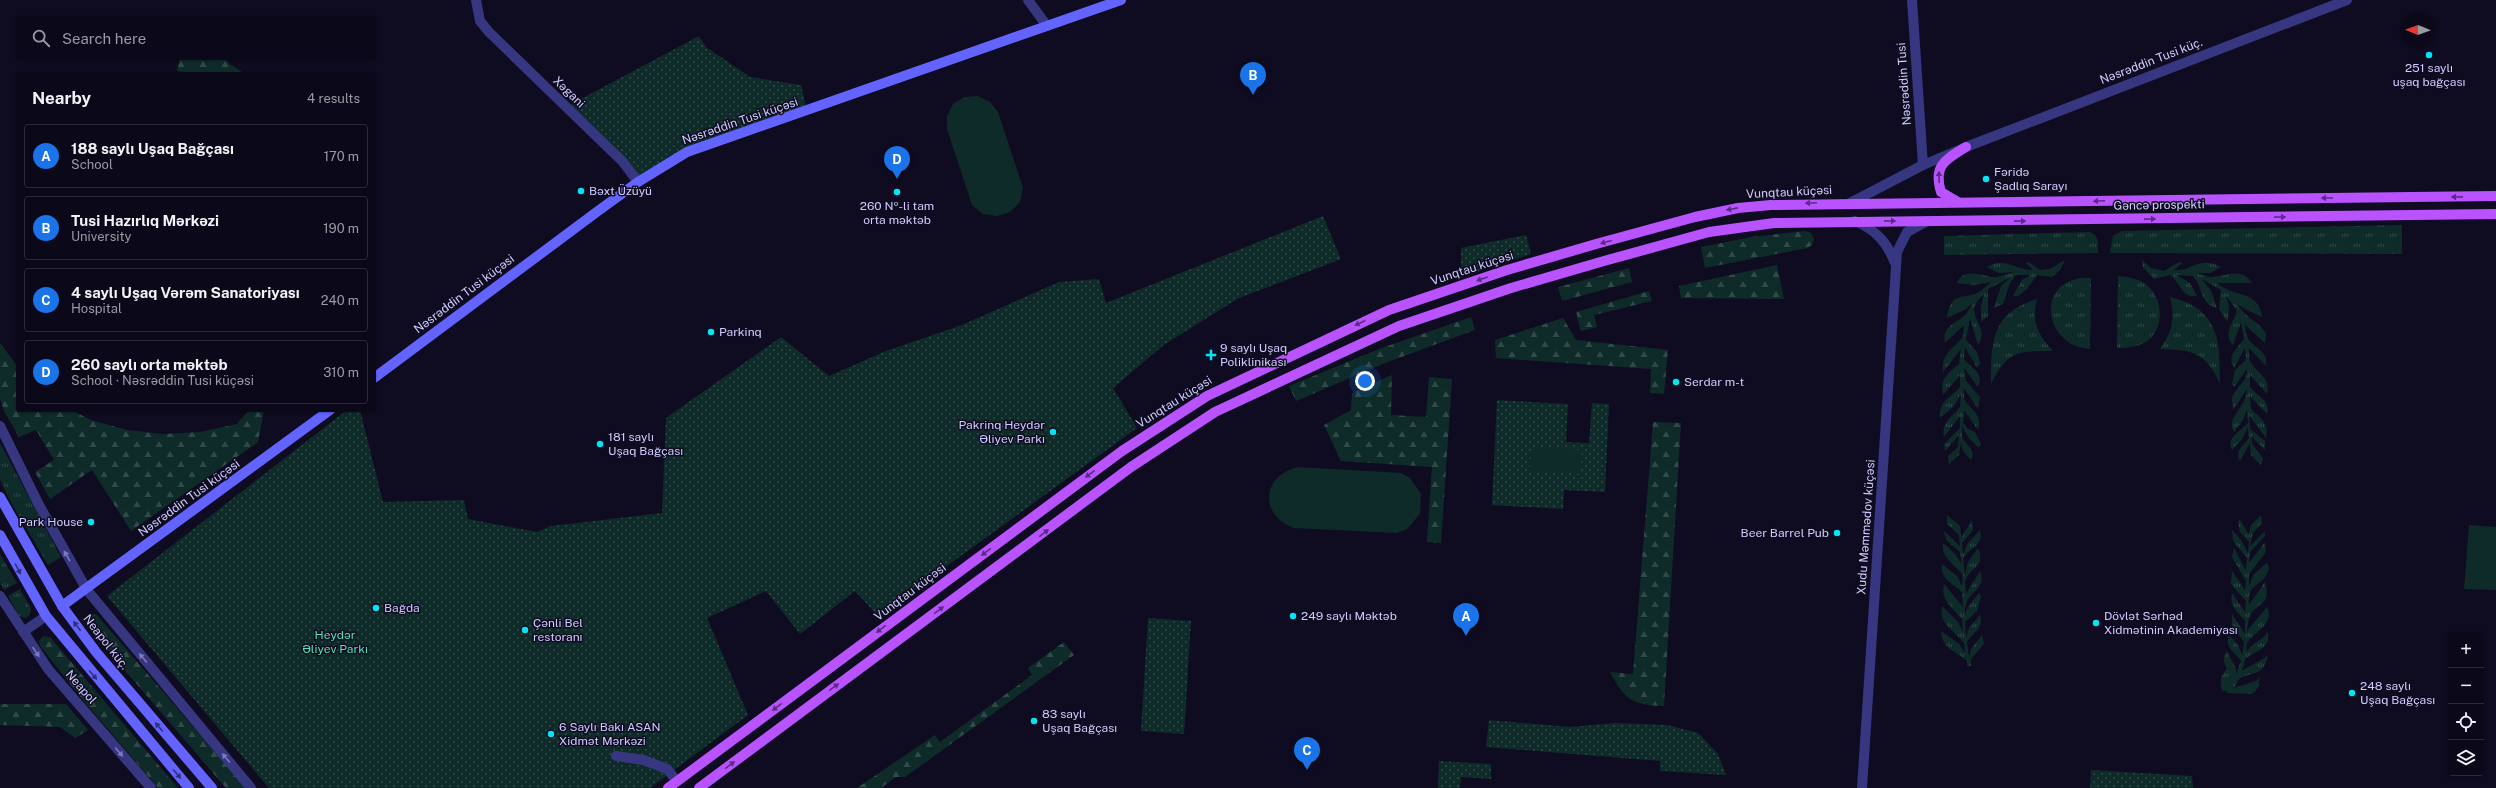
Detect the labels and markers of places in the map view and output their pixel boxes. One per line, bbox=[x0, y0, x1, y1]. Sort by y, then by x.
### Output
marker: 251 saylı uşaq bağçası bbox=[2424, 50, 2434, 60]
place label: 251 saylı uşaq bağçası bbox=[2393, 61, 2465, 89]
pin: B bbox=[1240, 62, 1266, 95]
pin: D bbox=[884, 146, 910, 179]
place label: Fəridə Şadlıq Sarayı bbox=[1994, 165, 2067, 193]
marker: Fəridə Şadlıq Sarayı bbox=[1981, 174, 1991, 184]
place label: Bəxt Üzüyü bbox=[589, 184, 652, 198]
marker: Bəxt Üzüyü bbox=[576, 186, 586, 196]
marker: 260 №-li tam orta məktəb bbox=[892, 187, 902, 197]
place label: 260 №-li tam orta məktəb bbox=[860, 199, 934, 227]
place label: Parkinq bbox=[719, 325, 762, 339]
marker: Parkinq bbox=[706, 327, 716, 337]
place label: 9 saylı Uşaq Poliklinikası bbox=[1220, 341, 1287, 369]
marker: 9 saylı Uşaq Poliklinikası bbox=[1205, 349, 1217, 361]
place label: Serdar m-t bbox=[1684, 375, 1745, 389]
marker: Serdar m-t bbox=[1671, 377, 1681, 387]
place label: Pakrinq Heydər Əliyev Parkı bbox=[959, 418, 1045, 446]
marker: Pakrinq Heydər Əliyev Parkı bbox=[1048, 427, 1058, 437]
place label: 181 saylı Uşaq Bağçası bbox=[608, 430, 683, 458]
marker: 181 saylı Uşaq Bağçası bbox=[595, 439, 605, 449]
place label: Park House bbox=[19, 515, 83, 529]
marker: Park House bbox=[86, 517, 96, 527]
place label: Beer Barrel Pub bbox=[1741, 526, 1829, 540]
marker: Beer Barrel Pub bbox=[1832, 528, 1842, 538]
place label: Bağda bbox=[384, 601, 420, 615]
marker: Bağda bbox=[371, 603, 381, 613]
pin: A bbox=[1453, 603, 1479, 636]
place label: 249 saylı Məktəb bbox=[1301, 609, 1397, 623]
place label: Dövlət Sərhəd Xidmətinin Akademiyası bbox=[2104, 609, 2238, 637]
marker: 249 saylı Məktəb bbox=[1288, 611, 1298, 621]
place label: Çənli Bel restoranı bbox=[533, 616, 583, 644]
marker: Dövlət Sərhəd Xidmətinin Akademiyası bbox=[2091, 618, 2101, 628]
marker: Çənli Bel restoranı bbox=[520, 625, 530, 635]
place label: 248 saylı Uşaq Bağçası bbox=[2360, 679, 2435, 707]
marker: 248 saylı Uşaq Bağçası bbox=[2347, 688, 2357, 698]
place label: 83 saylı Uşaq Bağçası bbox=[1042, 707, 1117, 735]
marker: 83 saylı Uşaq Bağçası bbox=[1029, 716, 1039, 726]
place label: 6 Saylı Bakı ASAN Xidmət Mərkəzi bbox=[559, 720, 661, 748]
marker: 6 Saylı Bakı ASAN Xidmət Mərkəzi bbox=[546, 729, 556, 739]
pin: C bbox=[1294, 737, 1320, 770]

